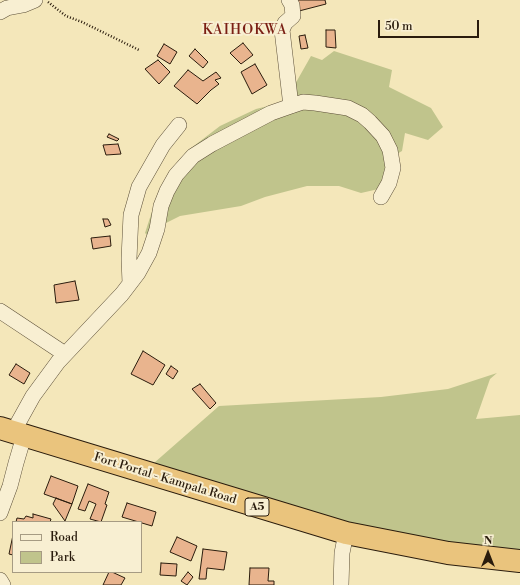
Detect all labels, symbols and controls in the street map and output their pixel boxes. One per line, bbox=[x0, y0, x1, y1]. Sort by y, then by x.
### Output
scale bar bbox=[380, 12, 481, 38]
text: 50 m bbox=[385, 19, 413, 34]
district label: KAIHOKWA bbox=[202, 23, 288, 39]
street label: Fort Portal - Kampala Road bbox=[92, 450, 238, 508]
road number: A5 bbox=[245, 498, 269, 516]
legend bbox=[12, 521, 142, 573]
text: Road bbox=[50, 530, 78, 545]
north arrow bbox=[468, 533, 508, 573]
text: N bbox=[484, 534, 492, 548]
text: Park bbox=[50, 550, 75, 565]

